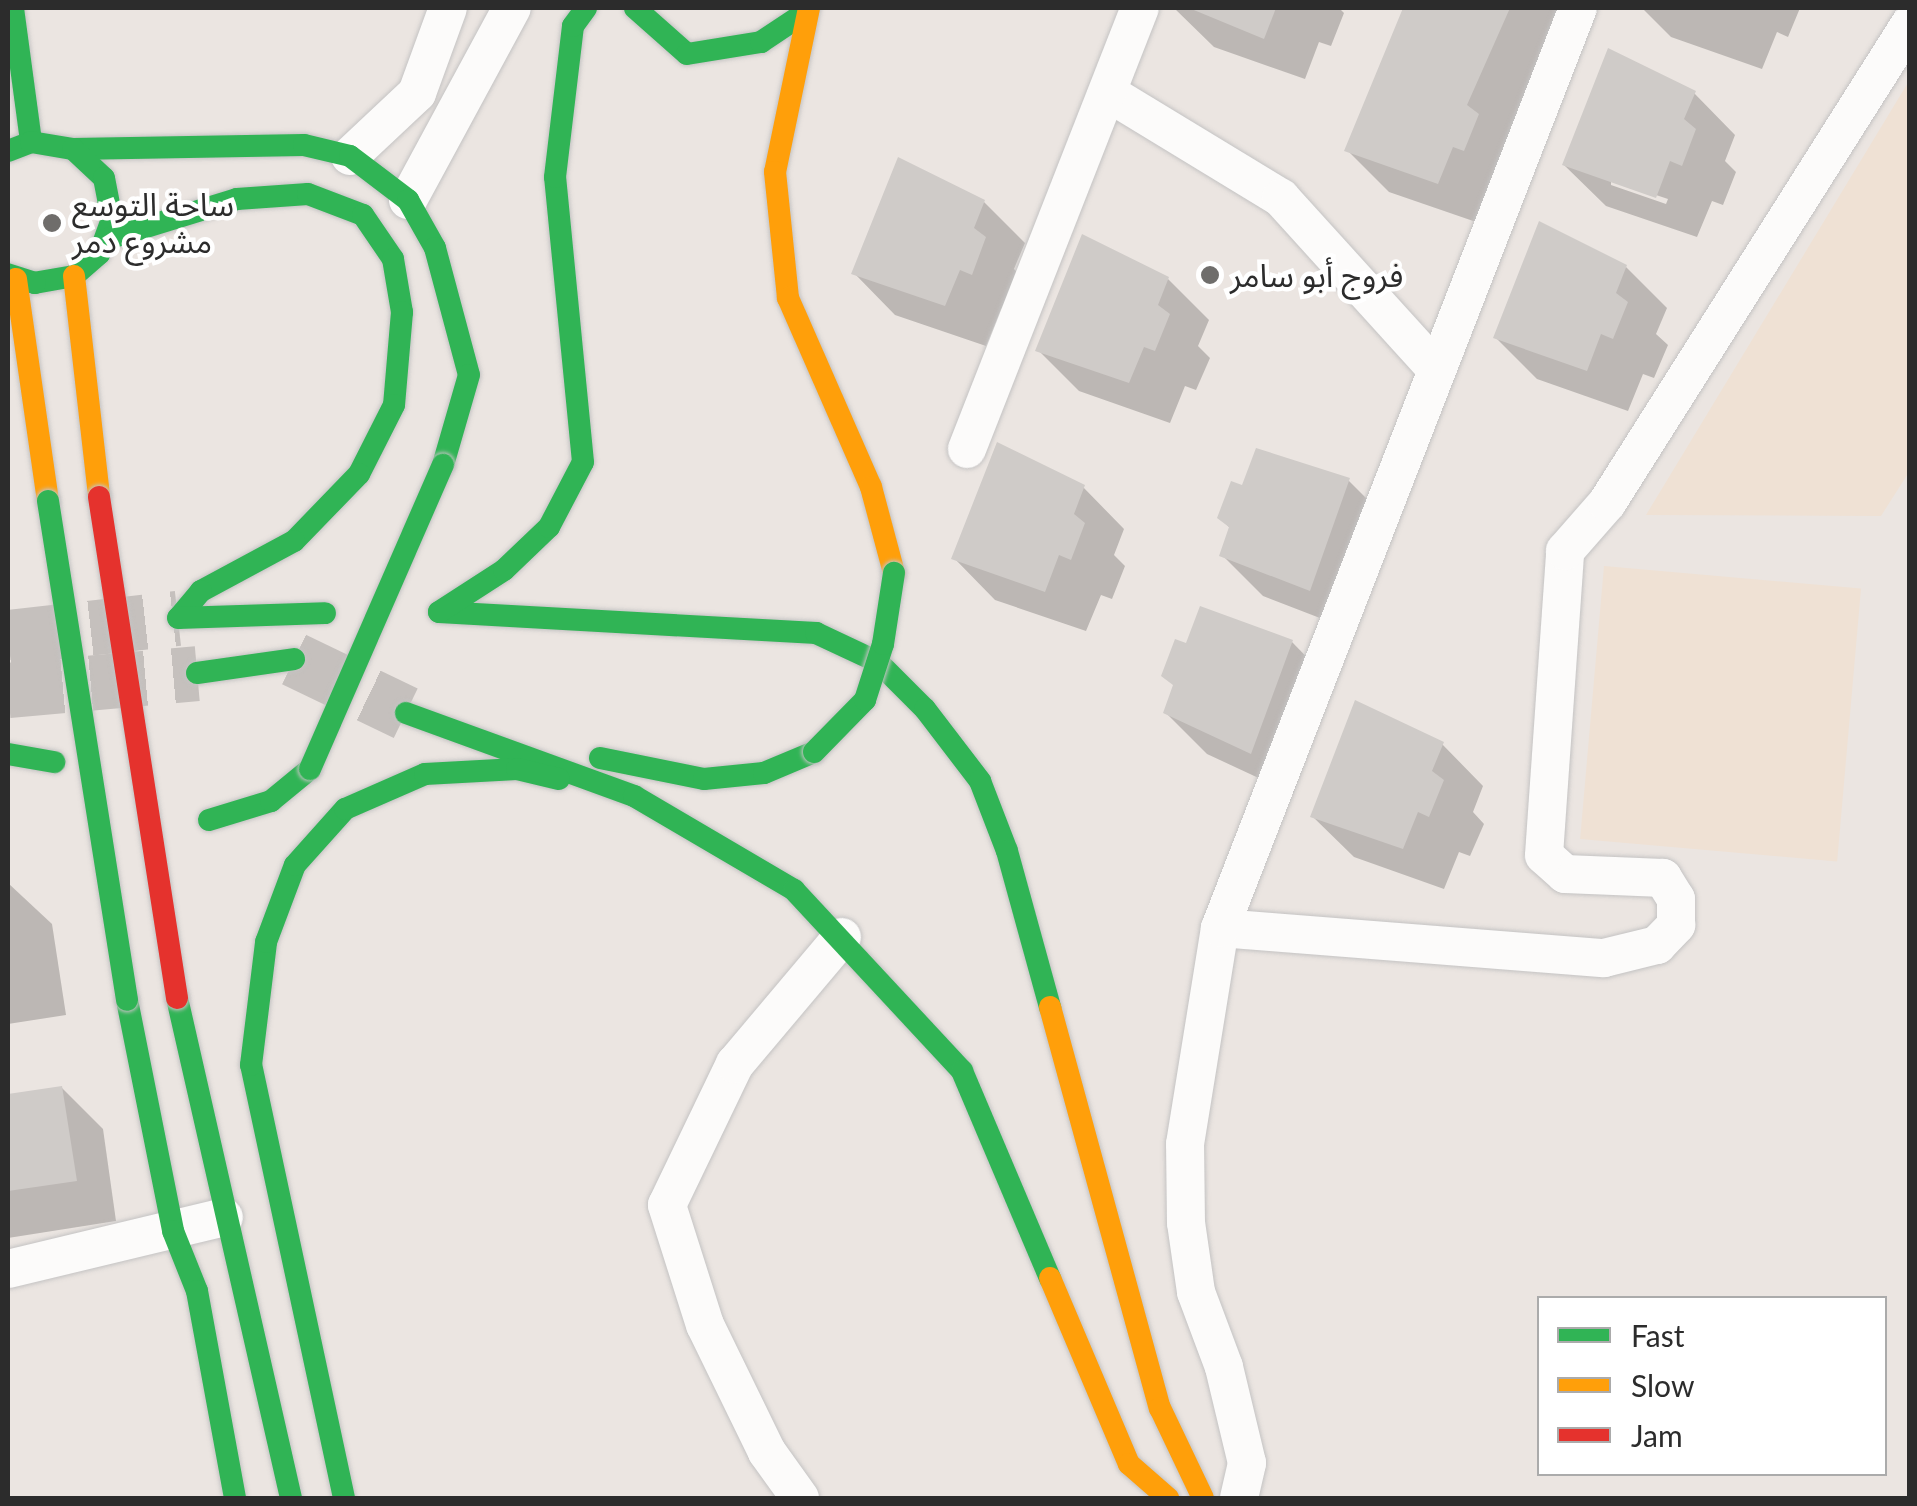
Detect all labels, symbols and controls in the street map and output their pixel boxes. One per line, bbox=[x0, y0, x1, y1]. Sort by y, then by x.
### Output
place label: ساحة التوسع مشروع دمر bbox=[72, 186, 234, 261]
marker: ساحة التوسع مشروع دمر bbox=[41, 212, 63, 234]
place label: فروج أبو سامر bbox=[1230, 256, 1403, 294]
marker: فروج أبو سامر bbox=[1199, 264, 1221, 286]
legend bbox=[1537, 1296, 1887, 1476]
text: Fast bbox=[1631, 1317, 1685, 1353]
text: Slow bbox=[1631, 1367, 1694, 1403]
text: Jam bbox=[1631, 1417, 1683, 1453]

